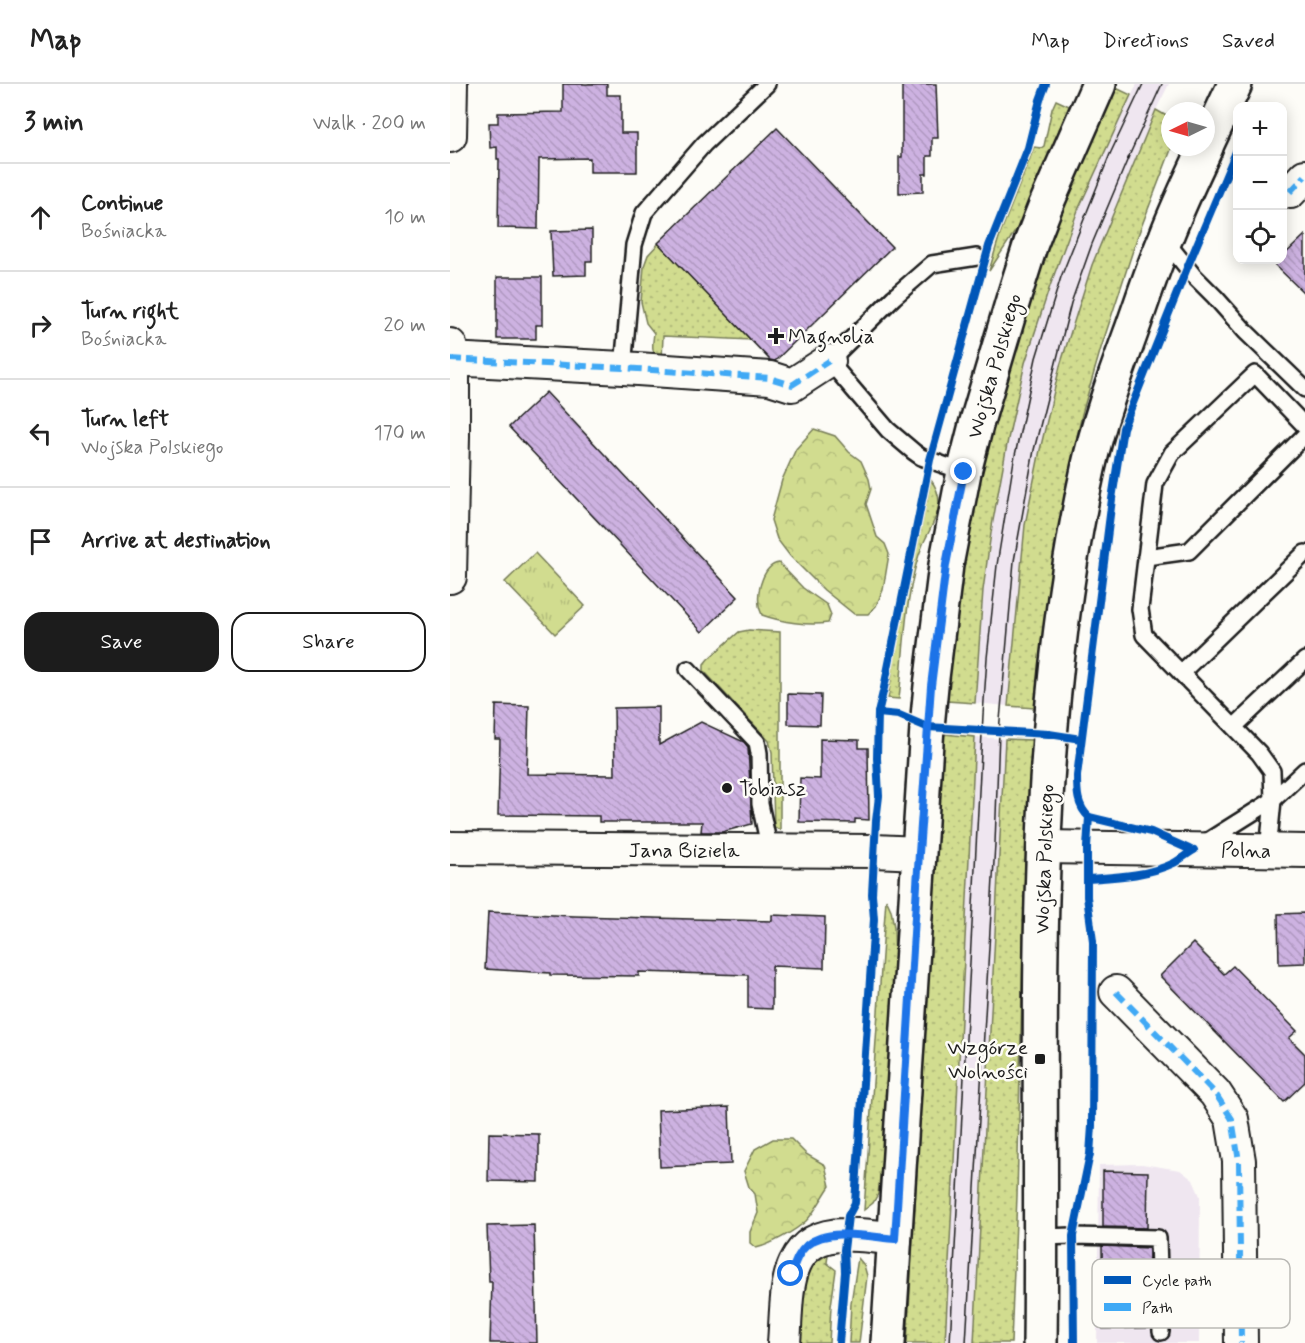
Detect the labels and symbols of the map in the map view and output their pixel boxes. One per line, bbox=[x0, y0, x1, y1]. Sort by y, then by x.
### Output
north arrow bbox=[1161, 102, 1215, 156]
street label: Wojska Polskiego bbox=[961, 291, 1030, 442]
place label: Magnolia bbox=[788, 323, 874, 353]
marker: Magnolia bbox=[769, 329, 783, 343]
route end bbox=[950, 458, 976, 484]
place label: Tobiasz bbox=[739, 775, 806, 803]
marker: Tobiasz bbox=[720, 781, 734, 795]
street label: Wojska Polskiego bbox=[1028, 784, 1063, 934]
street label: Jana Biziela bbox=[628, 837, 740, 865]
street label: Polna bbox=[1221, 837, 1271, 865]
place label: Wzgórze Wolności bbox=[947, 1034, 1028, 1086]
marker: Wzgórze Wolności bbox=[1033, 1052, 1047, 1066]
legend bbox=[1092, 1259, 1290, 1328]
route start bbox=[777, 1260, 803, 1286]
text: Cycle path bbox=[1142, 1271, 1212, 1292]
text: Path bbox=[1142, 1298, 1173, 1319]

